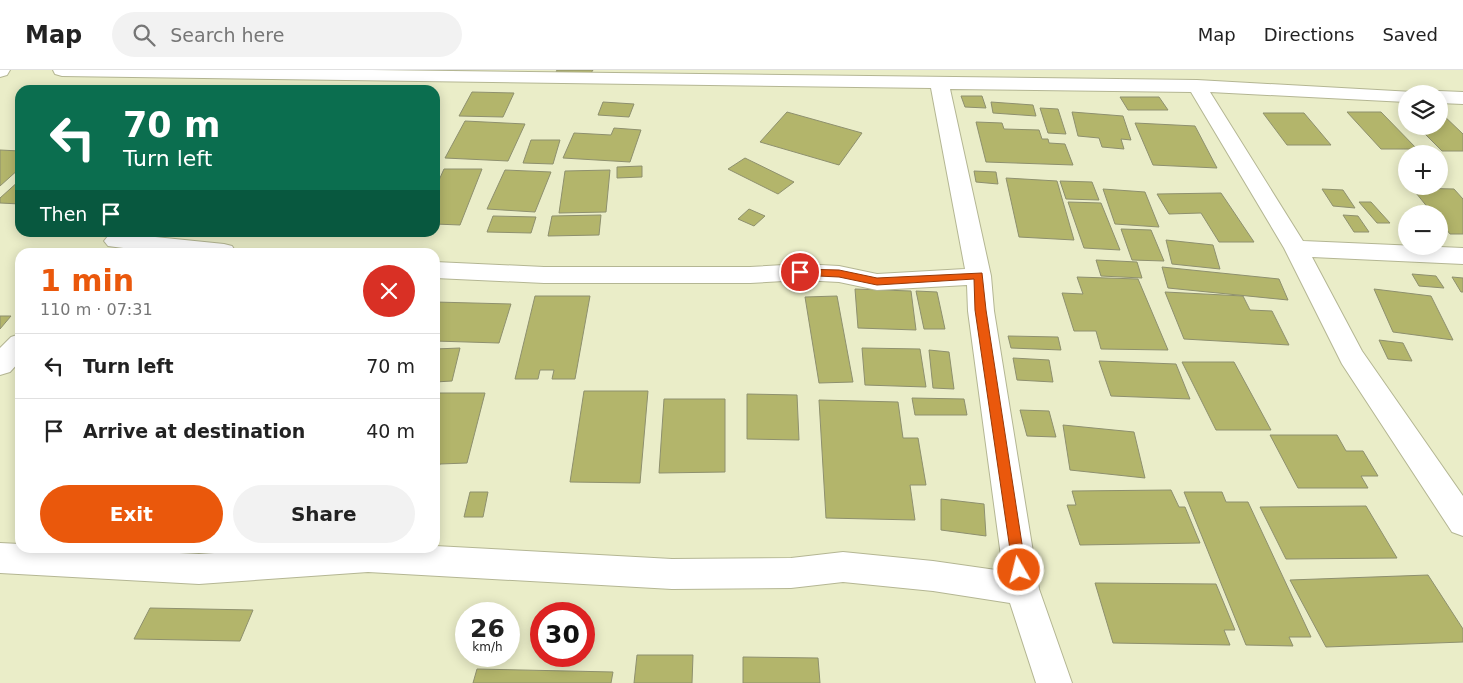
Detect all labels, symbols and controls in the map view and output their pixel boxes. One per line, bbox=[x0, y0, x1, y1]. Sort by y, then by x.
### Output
search box bbox=[112, 12, 462, 57]
text: Map bbox=[25, 21, 82, 49]
icon: search bbox=[130, 21, 158, 49]
text: Search here bbox=[170, 24, 284, 46]
text: Map bbox=[1198, 24, 1236, 45]
text: Directions bbox=[1264, 24, 1354, 45]
text: Saved bbox=[1382, 24, 1438, 45]
map controls bbox=[1398, 85, 1448, 255]
button: layers bbox=[1398, 85, 1448, 135]
icon: left bbox=[40, 105, 105, 170]
text: 70 m bbox=[123, 105, 220, 145]
button: + bbox=[1398, 145, 1448, 195]
text: Turn left bbox=[123, 146, 212, 171]
icon: arrive bbox=[97, 200, 125, 228]
text: Then bbox=[40, 203, 87, 225]
button: − bbox=[1398, 205, 1448, 255]
pin bbox=[779, 251, 821, 293]
icon: arrive bbox=[786, 258, 814, 286]
text: 1 min bbox=[40, 263, 134, 298]
button: close bbox=[363, 265, 415, 317]
text: 110 m · 07:31 bbox=[40, 300, 153, 319]
icon: left bbox=[40, 352, 68, 380]
text: Turn left bbox=[83, 355, 174, 377]
text: 70 m bbox=[366, 355, 415, 377]
icon: arrive bbox=[40, 417, 68, 445]
text: Arrive at destination bbox=[83, 420, 305, 442]
text: 40 m bbox=[366, 420, 415, 442]
button: Exit bbox=[40, 485, 223, 543]
button: Share bbox=[233, 485, 415, 543]
position arrow bbox=[992, 543, 1044, 595]
speed limit sign: 30 bbox=[530, 602, 595, 667]
text: 26 bbox=[470, 614, 505, 643]
text: km/h bbox=[472, 640, 503, 654]

